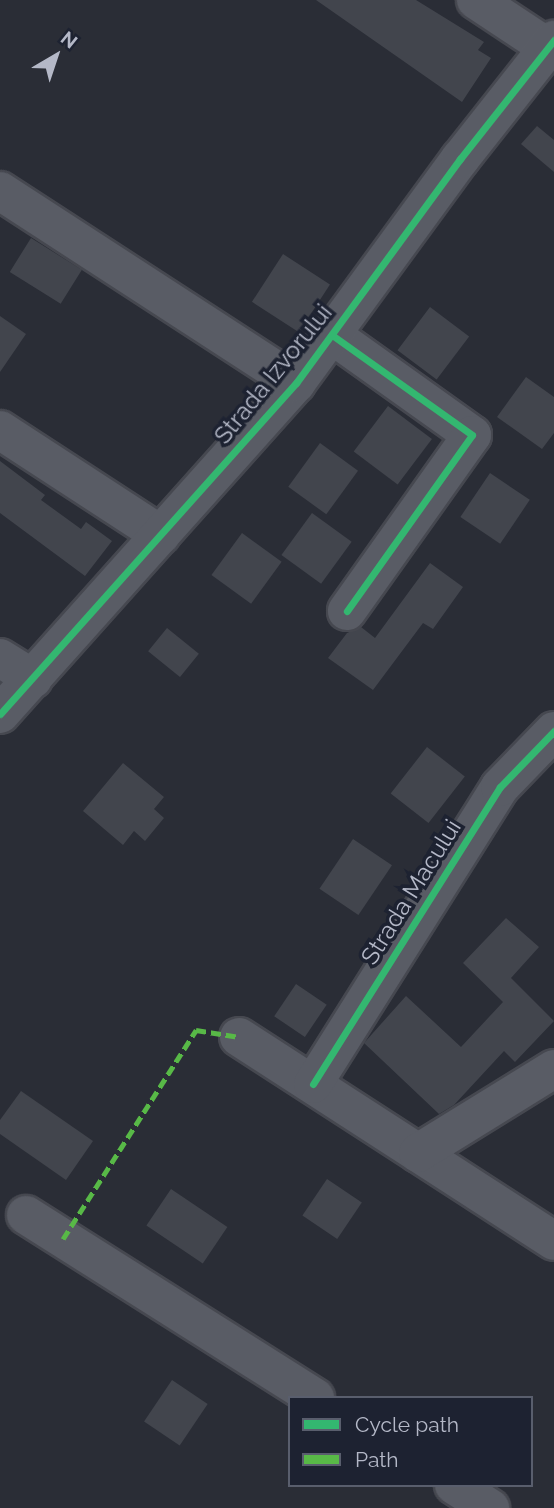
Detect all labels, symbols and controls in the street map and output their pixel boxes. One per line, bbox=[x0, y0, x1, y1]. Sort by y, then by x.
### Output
north arrow bbox=[21, 21, 91, 91]
text: N bbox=[57, 27, 82, 53]
street label: Strada Izvorului bbox=[208, 298, 338, 450]
street label: Strada Macului bbox=[355, 814, 467, 970]
legend bbox=[288, 1396, 533, 1487]
text: Cycle path bbox=[355, 1412, 459, 1437]
text: Path bbox=[355, 1447, 399, 1472]

